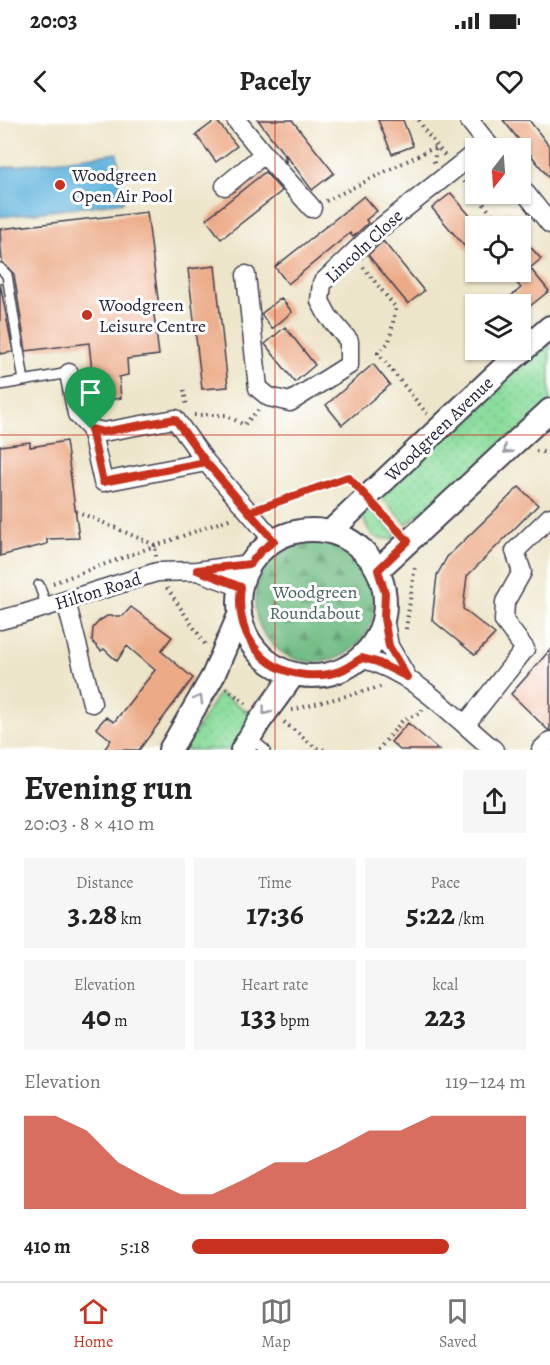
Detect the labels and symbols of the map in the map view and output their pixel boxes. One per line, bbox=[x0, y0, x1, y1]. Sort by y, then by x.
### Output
north arrow bbox=[465, 138, 531, 204]
place label: Woodgreen Open Air Pool bbox=[71, 163, 173, 208]
marker: Woodgreen Open Air Pool bbox=[53, 178, 67, 192]
street label: Lincoln Close bbox=[320, 204, 408, 288]
place label: Woodgreen Leisure Centre bbox=[98, 293, 206, 338]
marker: Woodgreen Leisure Centre bbox=[80, 308, 94, 322]
pin bbox=[65, 367, 116, 429]
street label: Woodgreen Avenue bbox=[379, 371, 498, 488]
one-way arrow bbox=[503, 443, 514, 454]
street label: Hilton Road bbox=[52, 566, 144, 615]
park label: Woodgreen Roundabout bbox=[270, 580, 360, 625]
one-way arrow bbox=[192, 695, 204, 705]
one-way arrow bbox=[263, 704, 274, 715]

